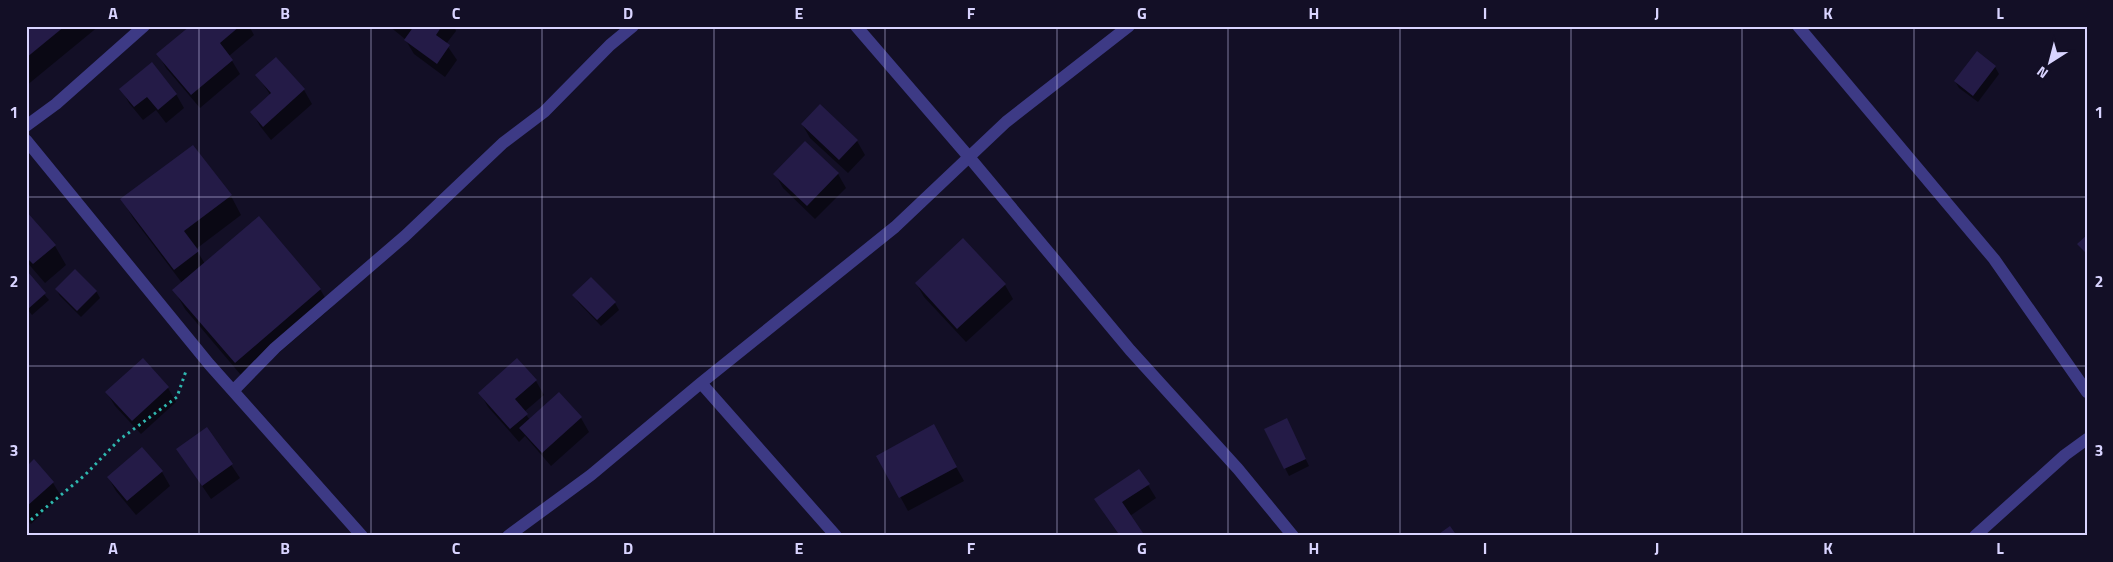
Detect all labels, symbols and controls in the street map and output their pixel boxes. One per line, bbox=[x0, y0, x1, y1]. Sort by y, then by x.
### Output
text: A bbox=[108, 1, 118, 25]
text: B bbox=[280, 1, 290, 25]
text: C bbox=[452, 1, 461, 25]
text: D bbox=[623, 1, 633, 25]
text: E bbox=[795, 1, 804, 25]
text: F bbox=[967, 1, 976, 25]
text: G bbox=[1137, 1, 1147, 25]
text: H bbox=[1309, 1, 1319, 25]
text: I bbox=[1483, 1, 1487, 25]
text: J bbox=[1655, 1, 1659, 25]
text: K bbox=[1823, 1, 1833, 25]
text: L bbox=[1996, 1, 2004, 25]
north arrow bbox=[2026, 38, 2076, 88]
text: N bbox=[2032, 62, 2052, 84]
text: 1 bbox=[10, 100, 18, 124]
text: 1 bbox=[2095, 100, 2103, 124]
text: 2 bbox=[10, 269, 18, 293]
text: 2 bbox=[2095, 269, 2103, 293]
text: 3 bbox=[10, 438, 18, 462]
text: 3 bbox=[2095, 438, 2103, 462]
text: A bbox=[108, 536, 118, 560]
text: B bbox=[280, 536, 290, 560]
text: C bbox=[452, 536, 461, 560]
text: D bbox=[623, 536, 633, 560]
text: E bbox=[795, 536, 804, 560]
text: F bbox=[967, 536, 976, 560]
text: G bbox=[1137, 536, 1147, 560]
text: H bbox=[1309, 536, 1319, 560]
text: I bbox=[1483, 536, 1487, 560]
text: J bbox=[1655, 536, 1659, 560]
text: K bbox=[1823, 536, 1833, 560]
text: L bbox=[1996, 536, 2004, 560]

